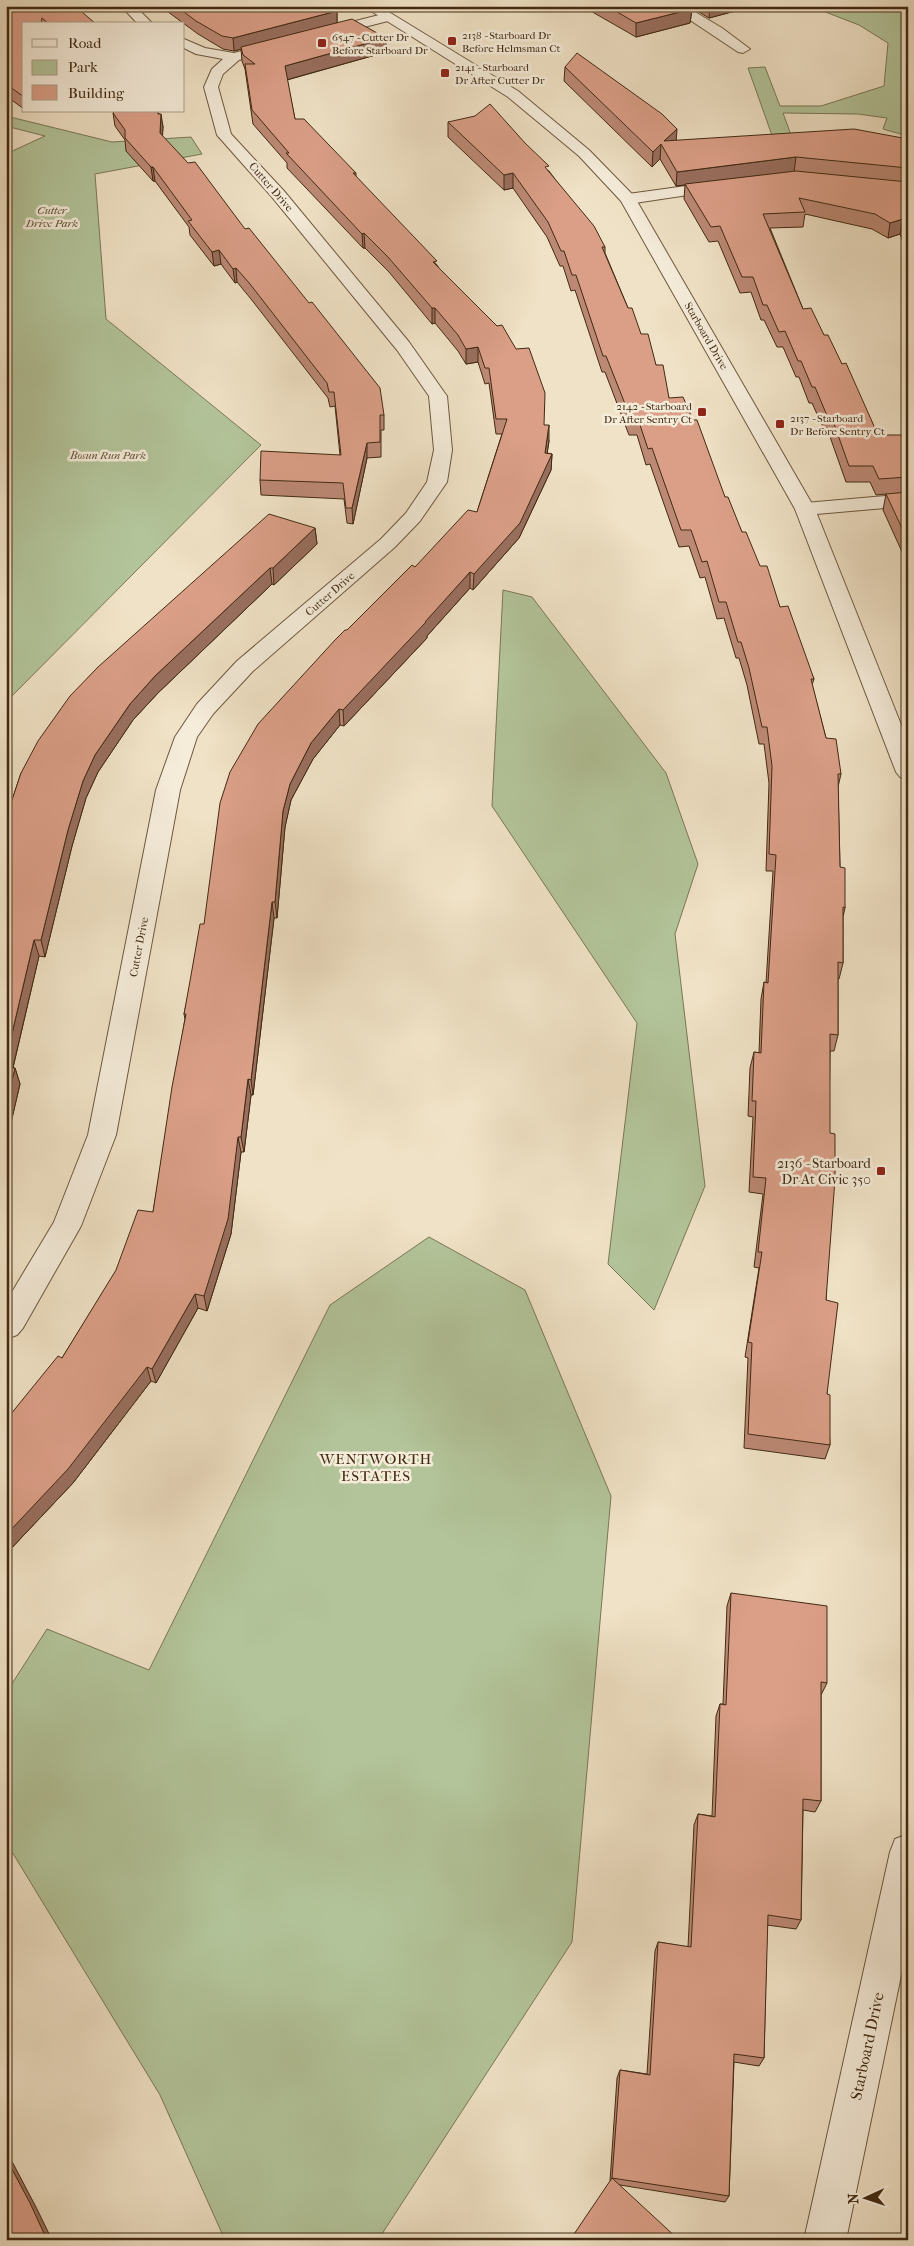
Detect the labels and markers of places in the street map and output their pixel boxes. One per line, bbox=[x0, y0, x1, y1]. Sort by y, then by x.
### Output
place label: 2138 - Starboard Dr Before Helmsman Ct bbox=[462, 29, 561, 55]
place label: 6547 - Cutter Dr Before Starboard Dr bbox=[332, 31, 428, 57]
marker: 2138 - Starboard Dr Before Helmsman Ct bbox=[446, 35, 458, 47]
marker: 6547 - Cutter Dr Before Starboard Dr bbox=[316, 37, 328, 49]
place label: 2141 - Starboard Dr After Cutter Dr bbox=[455, 61, 545, 87]
marker: 2141 - Starboard Dr After Cutter Dr bbox=[439, 67, 451, 79]
place label: 2142 - Starboard Dr After Sentry Ct bbox=[604, 400, 693, 426]
marker: 2142 - Starboard Dr After Sentry Ct bbox=[696, 406, 708, 418]
place label: 2137 - Starboard Dr Before Sentry Ct bbox=[790, 412, 885, 438]
marker: 2137 - Starboard Dr Before Sentry Ct bbox=[774, 418, 786, 430]
place label: 2136 - Starboard Dr At Civic 350 bbox=[777, 1155, 871, 1188]
marker: 2136 - Starboard Dr At Civic 350 bbox=[875, 1165, 887, 1177]

